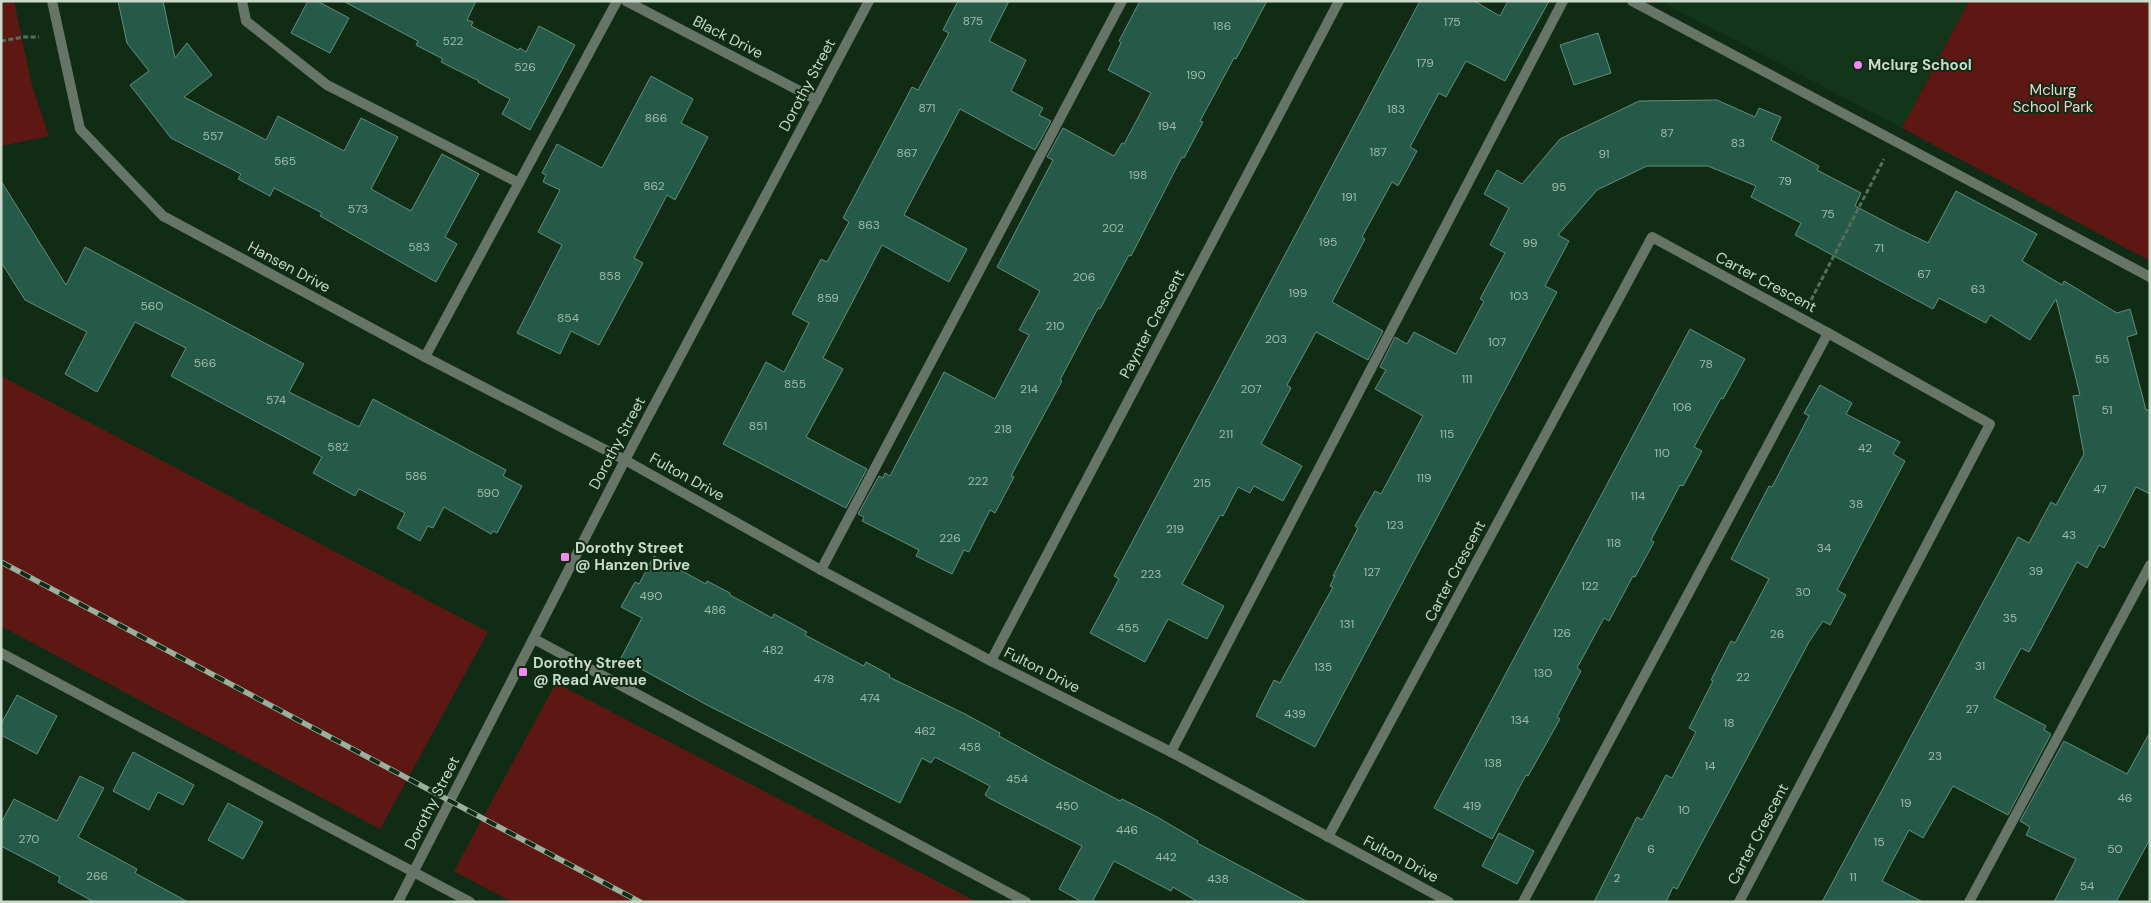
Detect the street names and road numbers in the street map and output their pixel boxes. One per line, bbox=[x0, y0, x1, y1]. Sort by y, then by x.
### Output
street label: Black Drive bbox=[690, 11, 766, 63]
street label: Dorothy Street bbox=[774, 35, 840, 135]
street label: Hansen Drive bbox=[244, 237, 334, 297]
street label: Carter Crescent bbox=[1712, 247, 1820, 317]
street label: Paynter Crescent bbox=[1115, 266, 1189, 382]
street label: Dorothy Street bbox=[584, 393, 650, 493]
street label: Fulton Drive bbox=[646, 448, 728, 506]
street label: Carter Crescent bbox=[1420, 517, 1490, 625]
street label: Fulton Drive bbox=[1001, 642, 1083, 698]
street label: Dorothy Street bbox=[400, 753, 464, 853]
street label: Carter Crescent bbox=[1723, 780, 1793, 888]
street label: Fulton Drive bbox=[1360, 831, 1442, 887]

